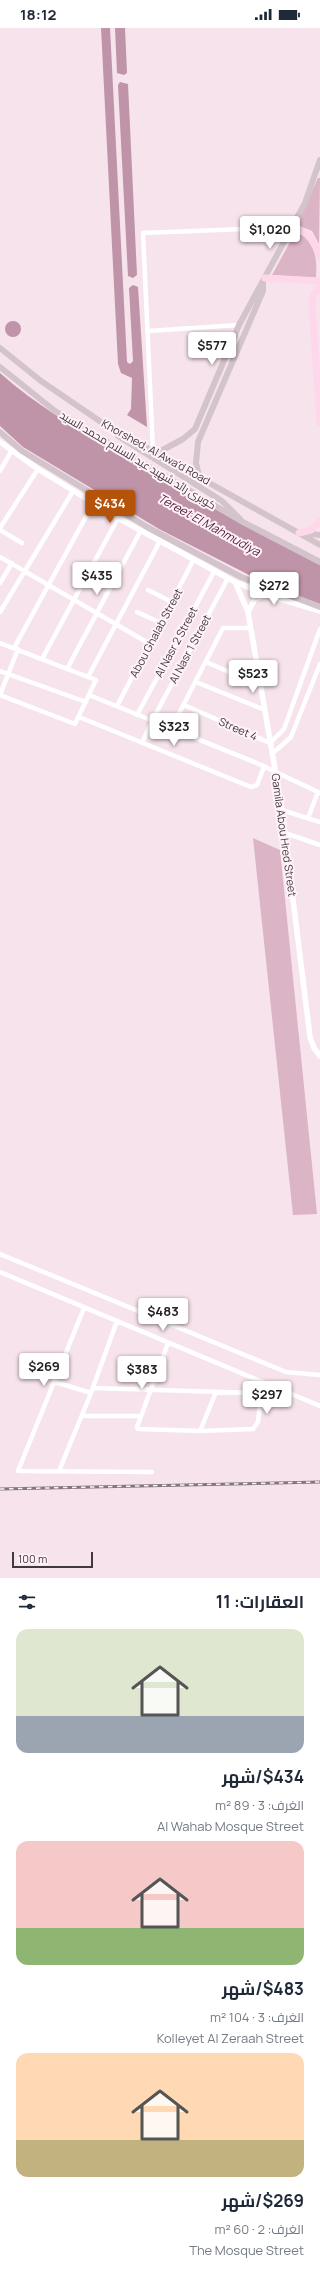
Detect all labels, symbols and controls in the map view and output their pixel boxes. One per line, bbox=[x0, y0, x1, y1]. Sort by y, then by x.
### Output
text: 18:12 bbox=[20, 4, 56, 25]
pin: $1,020 bbox=[237, 216, 303, 250]
text: $1,020 bbox=[249, 220, 291, 238]
pin: $577 bbox=[188, 332, 236, 366]
text: $577 bbox=[197, 336, 227, 354]
street label: كوبرى رائد شهيد عبد السلام محمد السيد bbox=[57, 407, 219, 513]
street label: Khorshed, Al Awa'd Road bbox=[99, 415, 213, 488]
water label: Tereet El Mahmudiya bbox=[155, 489, 265, 560]
pin: $434 bbox=[86, 490, 134, 524]
text: $434 bbox=[94, 494, 126, 512]
pin: $435 bbox=[73, 562, 121, 596]
text: $435 bbox=[81, 566, 113, 584]
pin: $272 bbox=[250, 572, 298, 606]
text: $272 bbox=[259, 576, 289, 594]
street label: Abou Ghalab Street bbox=[126, 586, 185, 680]
street label: Al Nasr 2 Street bbox=[151, 604, 201, 680]
street label: Al Nasr 1 Street bbox=[165, 612, 214, 686]
pin: $523 bbox=[229, 660, 277, 694]
text: $523 bbox=[238, 664, 268, 682]
pin: $323 bbox=[150, 713, 198, 747]
street label: Street 4 bbox=[216, 713, 260, 744]
text: $323 bbox=[158, 717, 190, 735]
street label: Gamila Abou Hred Street bbox=[268, 772, 301, 897]
pin: $483 bbox=[139, 1298, 187, 1332]
text: $483 bbox=[147, 1302, 179, 1320]
pin: $269 bbox=[20, 1353, 68, 1387]
pin: $383 bbox=[118, 1356, 166, 1390]
text: $269 bbox=[28, 1357, 60, 1375]
text: $383 bbox=[126, 1360, 158, 1378]
pin: $297 bbox=[243, 1381, 291, 1415]
text: $297 bbox=[252, 1385, 282, 1403]
scale bar bbox=[12, 1550, 93, 1569]
text: 100 m bbox=[18, 1551, 47, 1566]
text: العقارات: 11 bbox=[216, 1590, 304, 1613]
icon: filters bbox=[16, 1591, 38, 1613]
icon: home bbox=[124, 1655, 196, 1727]
text: $434/شهر bbox=[222, 1765, 304, 1788]
text: الغرف: 3 · 89 m² bbox=[215, 1796, 304, 1814]
text: Al Wahab Mosque Street bbox=[157, 1817, 304, 1835]
icon: home bbox=[124, 1867, 196, 1939]
text: $483/شهر bbox=[222, 1977, 304, 2000]
text: الغرف: 3 · 104 m² bbox=[210, 2008, 304, 2026]
text: Kolleyet Al Zeraah Street bbox=[157, 2029, 304, 2047]
icon: home bbox=[124, 2079, 196, 2151]
text: $269/شهر bbox=[222, 2189, 304, 2212]
text: الغرف: 2 · 60 m² bbox=[214, 2220, 304, 2238]
text: The Mosque Street bbox=[189, 2241, 304, 2259]

